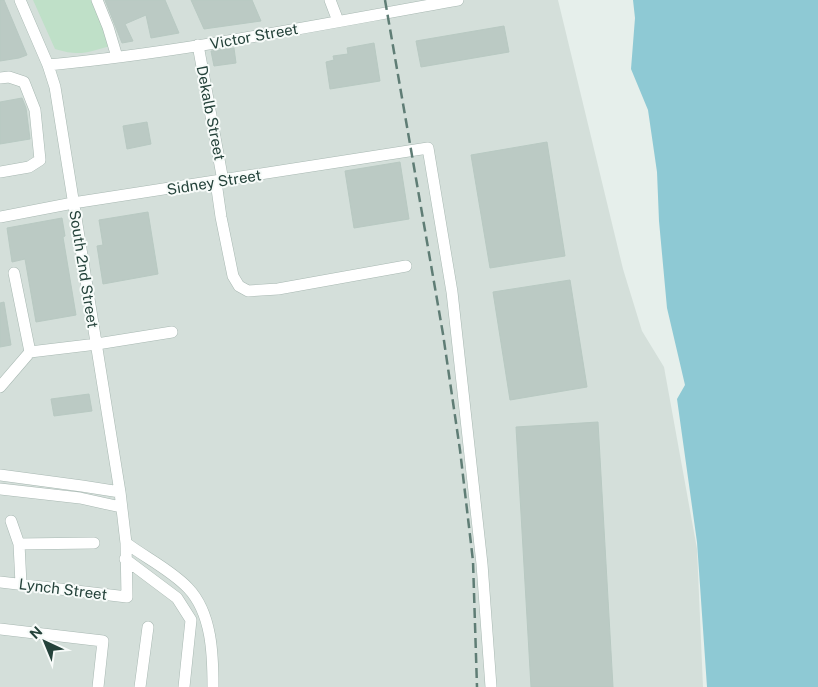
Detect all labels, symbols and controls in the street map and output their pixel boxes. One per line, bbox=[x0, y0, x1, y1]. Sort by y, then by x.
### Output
street label: Victor Street bbox=[209, 20, 299, 52]
street label: Dekalb Street bbox=[193, 64, 229, 162]
street label: Sidney Street bbox=[166, 166, 263, 198]
street label: South 2nd Street bbox=[66, 209, 102, 329]
street label: Lynch Street bbox=[18, 575, 108, 603]
north arrow bbox=[20, 617, 70, 667]
text: N bbox=[26, 623, 45, 642]

